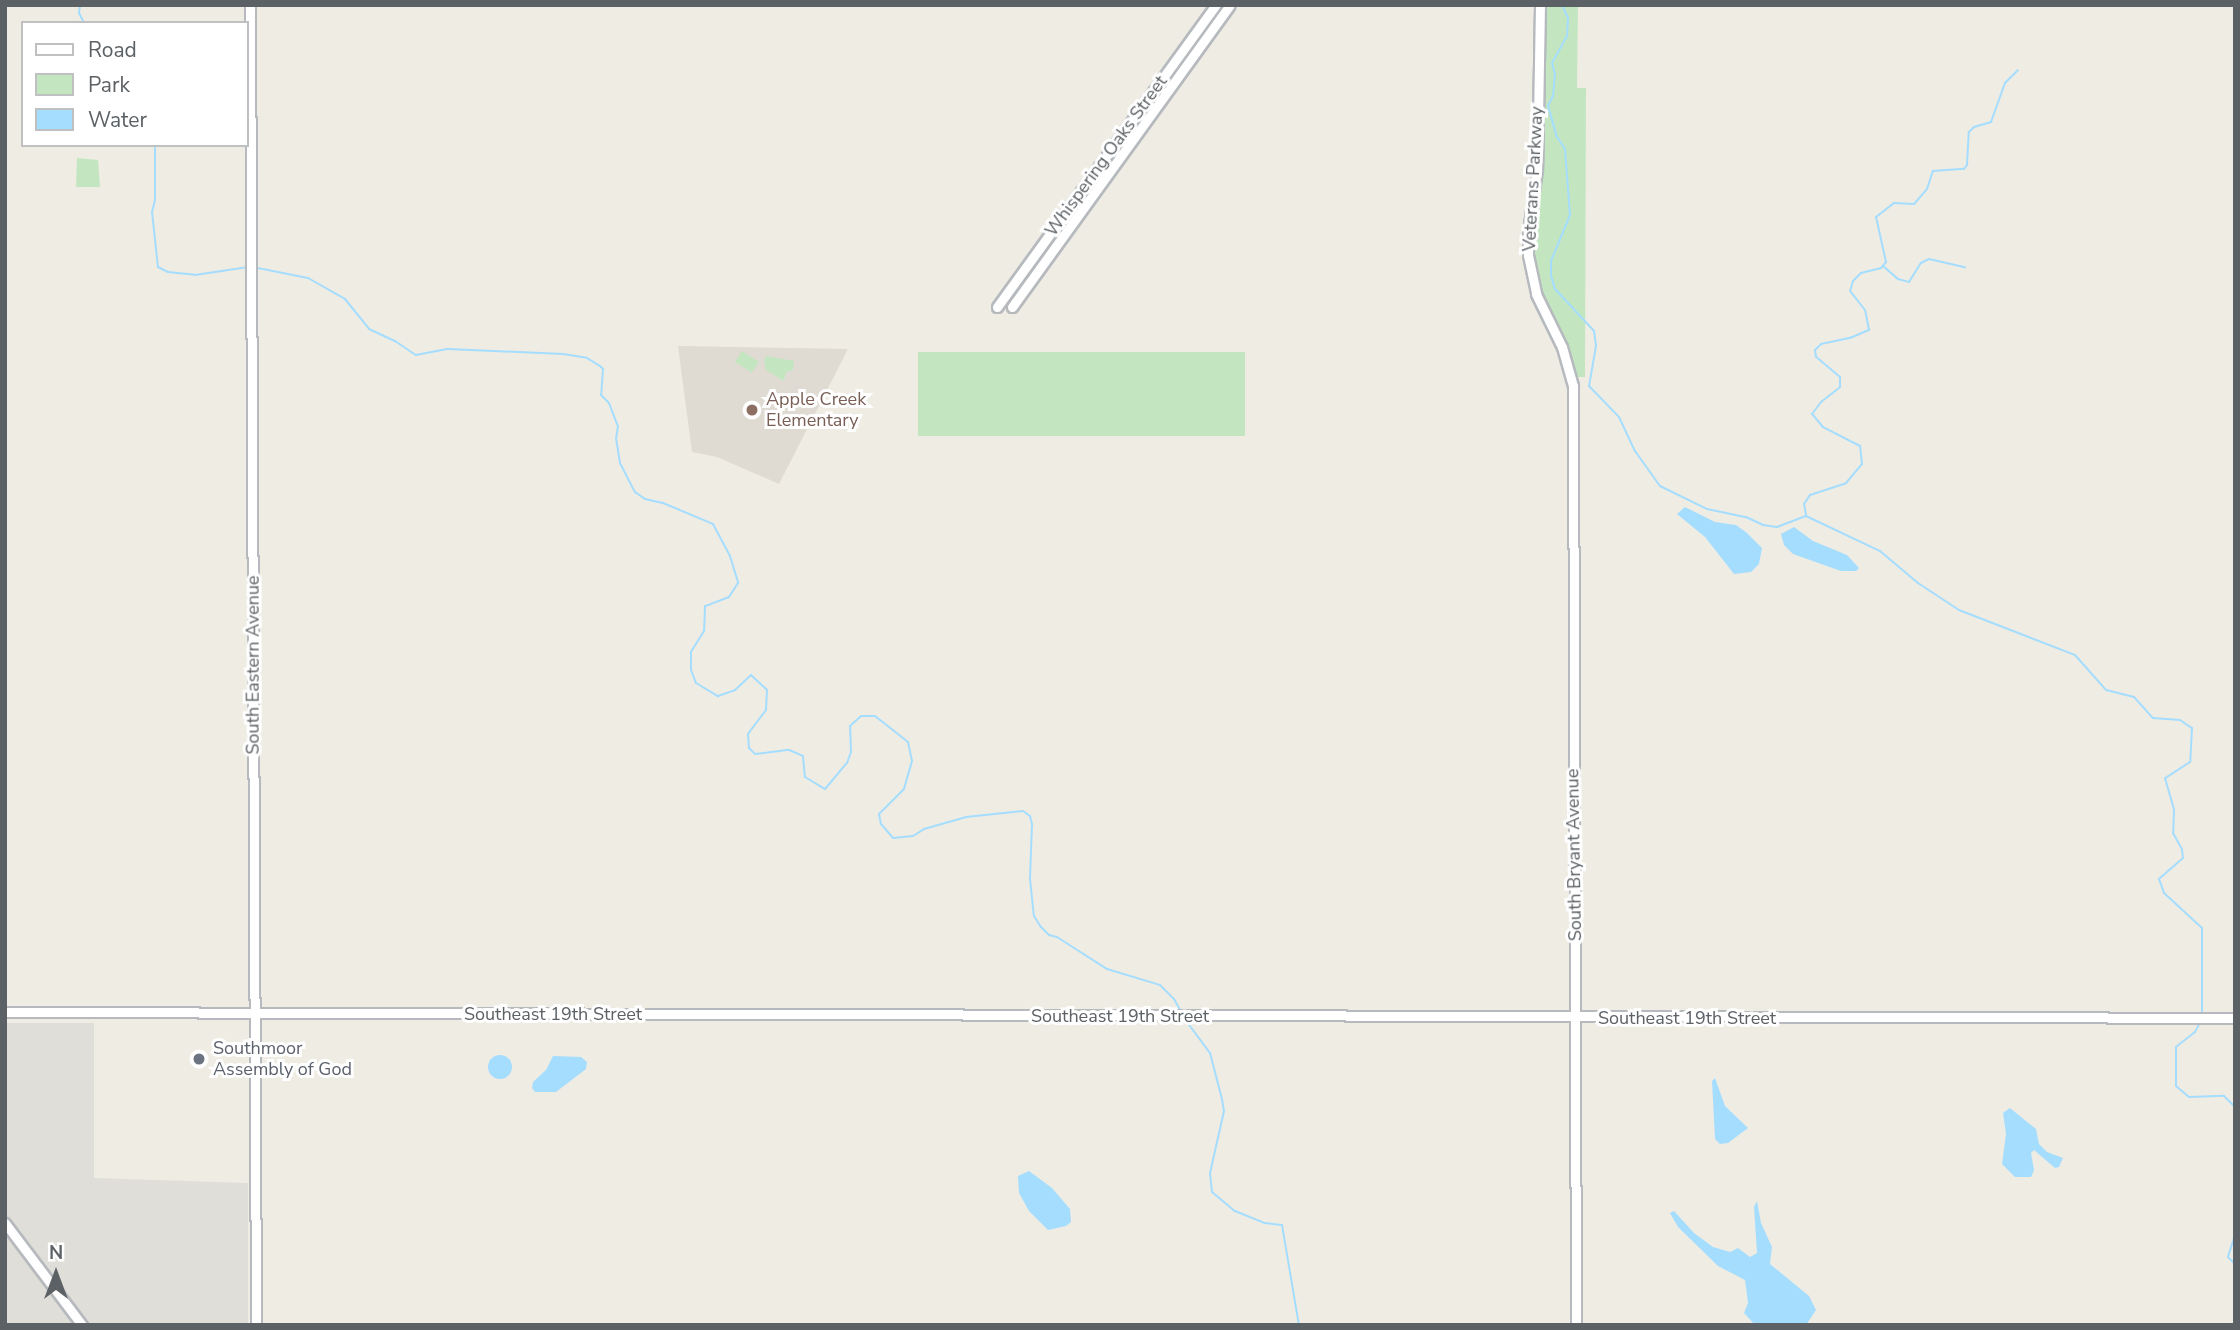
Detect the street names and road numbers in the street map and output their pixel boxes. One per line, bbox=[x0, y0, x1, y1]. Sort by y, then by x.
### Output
street label: Whispering Oaks Street bbox=[1040, 71, 1172, 241]
street label: Veterans Parkway bbox=[1518, 106, 1548, 252]
street label: South Eastern Avenue bbox=[242, 575, 264, 755]
street label: South Bryant Avenue bbox=[1562, 769, 1586, 941]
street label: Southeast 19th Street bbox=[464, 1003, 642, 1025]
street label: Southeast 19th Street bbox=[1031, 1005, 1209, 1027]
street label: Southeast 19th Street bbox=[1598, 1007, 1776, 1029]

